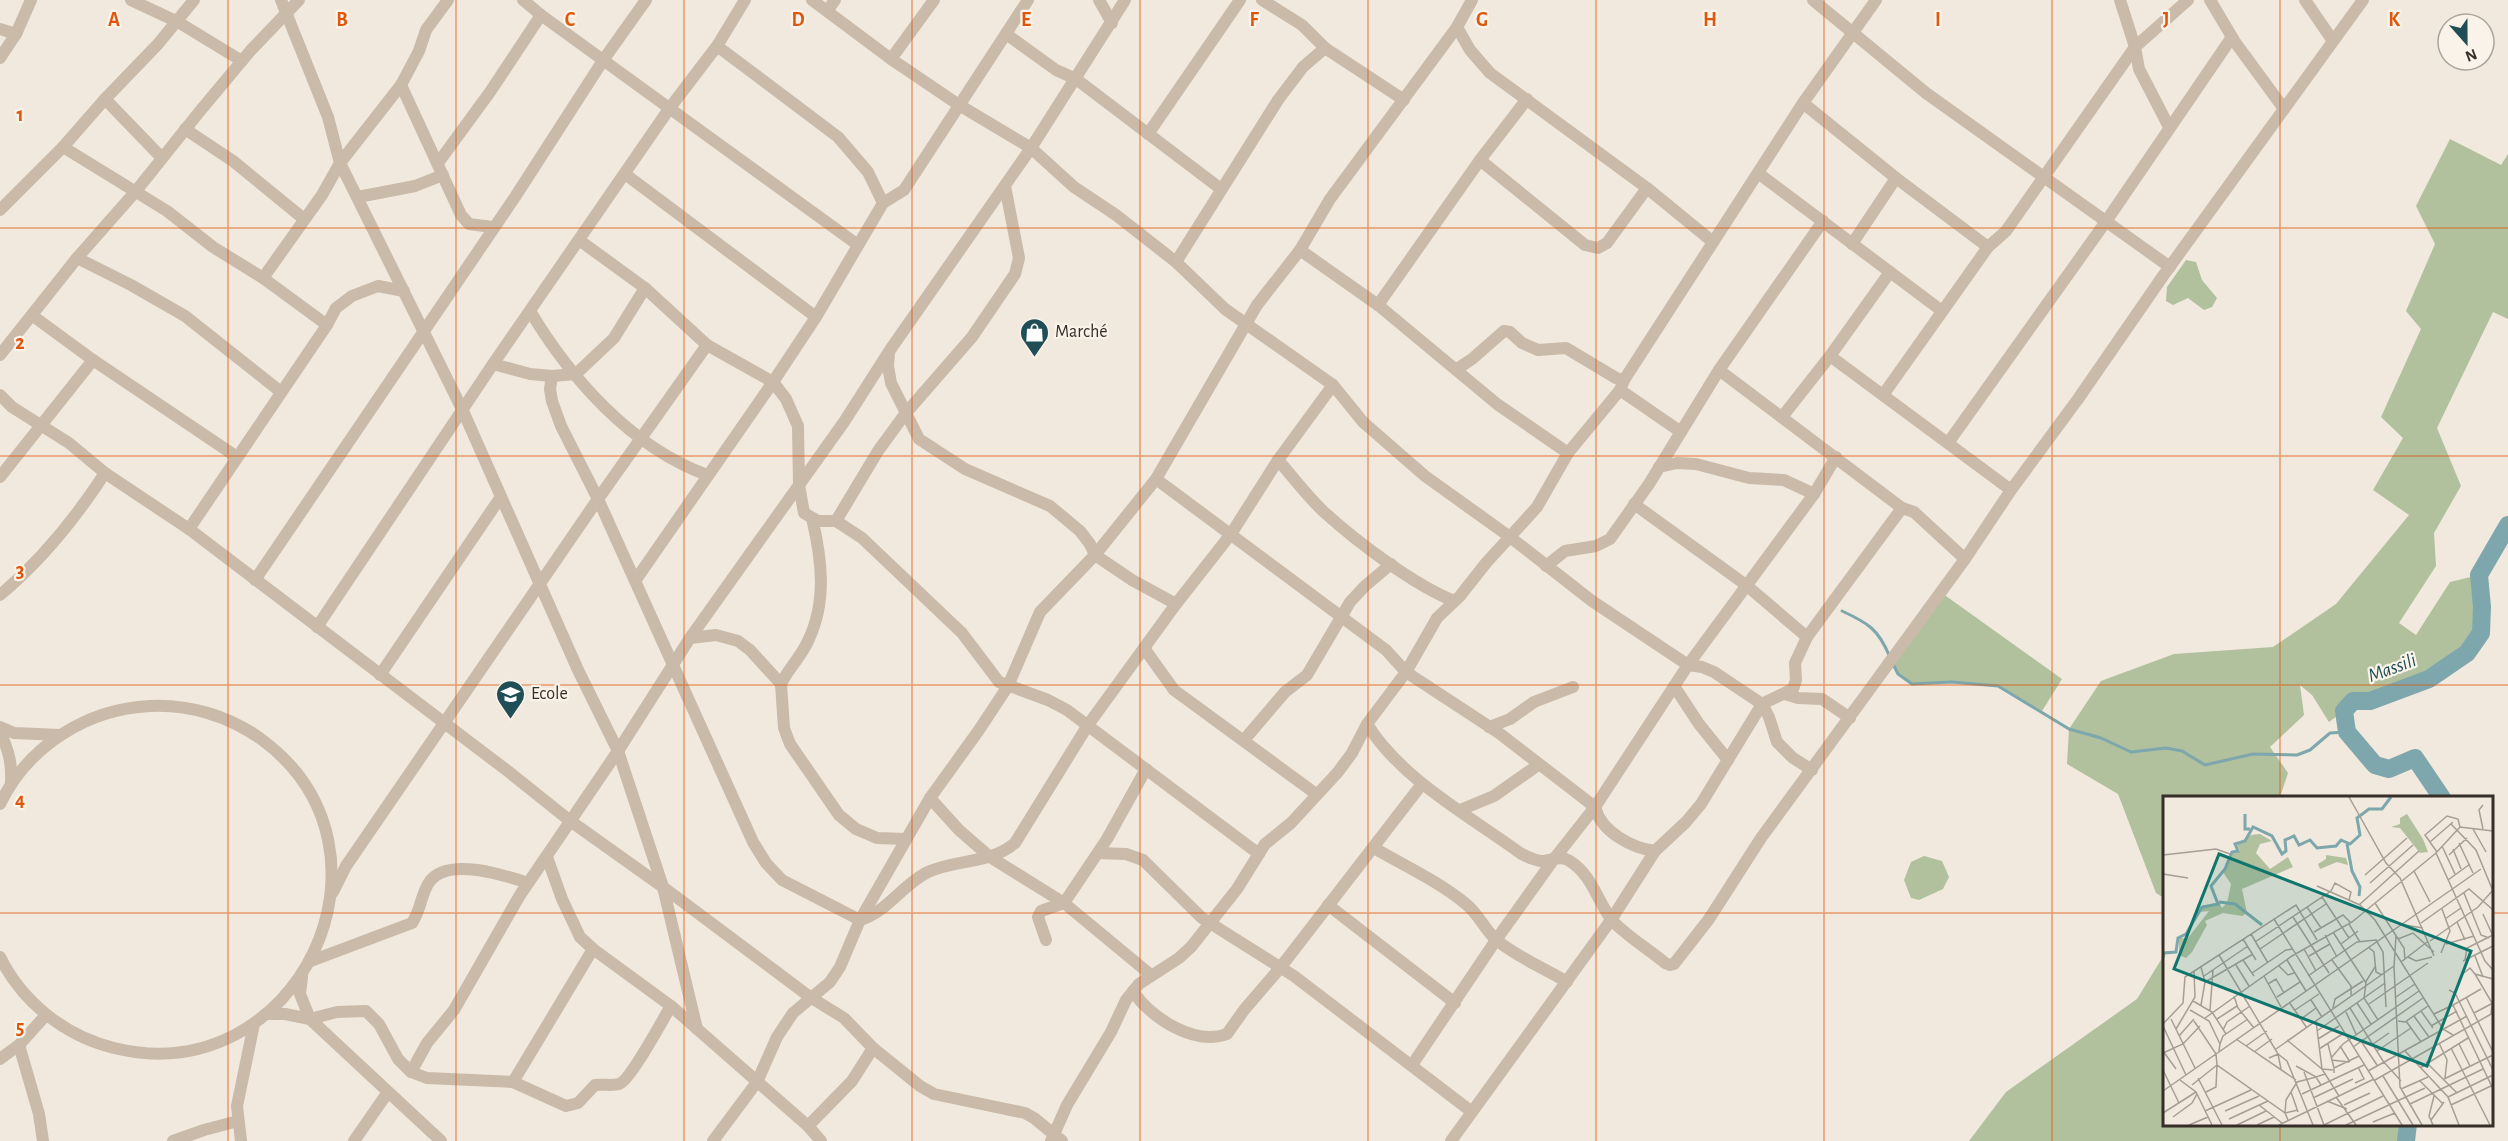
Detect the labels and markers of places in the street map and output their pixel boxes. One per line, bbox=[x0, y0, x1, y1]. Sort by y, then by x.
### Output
shop icon: Marché bbox=[1018, 316, 1050, 358]
place label: Marché bbox=[1055, 323, 1108, 341]
school or university icon: Ecole bbox=[494, 678, 526, 720]
place label: Ecole bbox=[531, 685, 568, 703]

